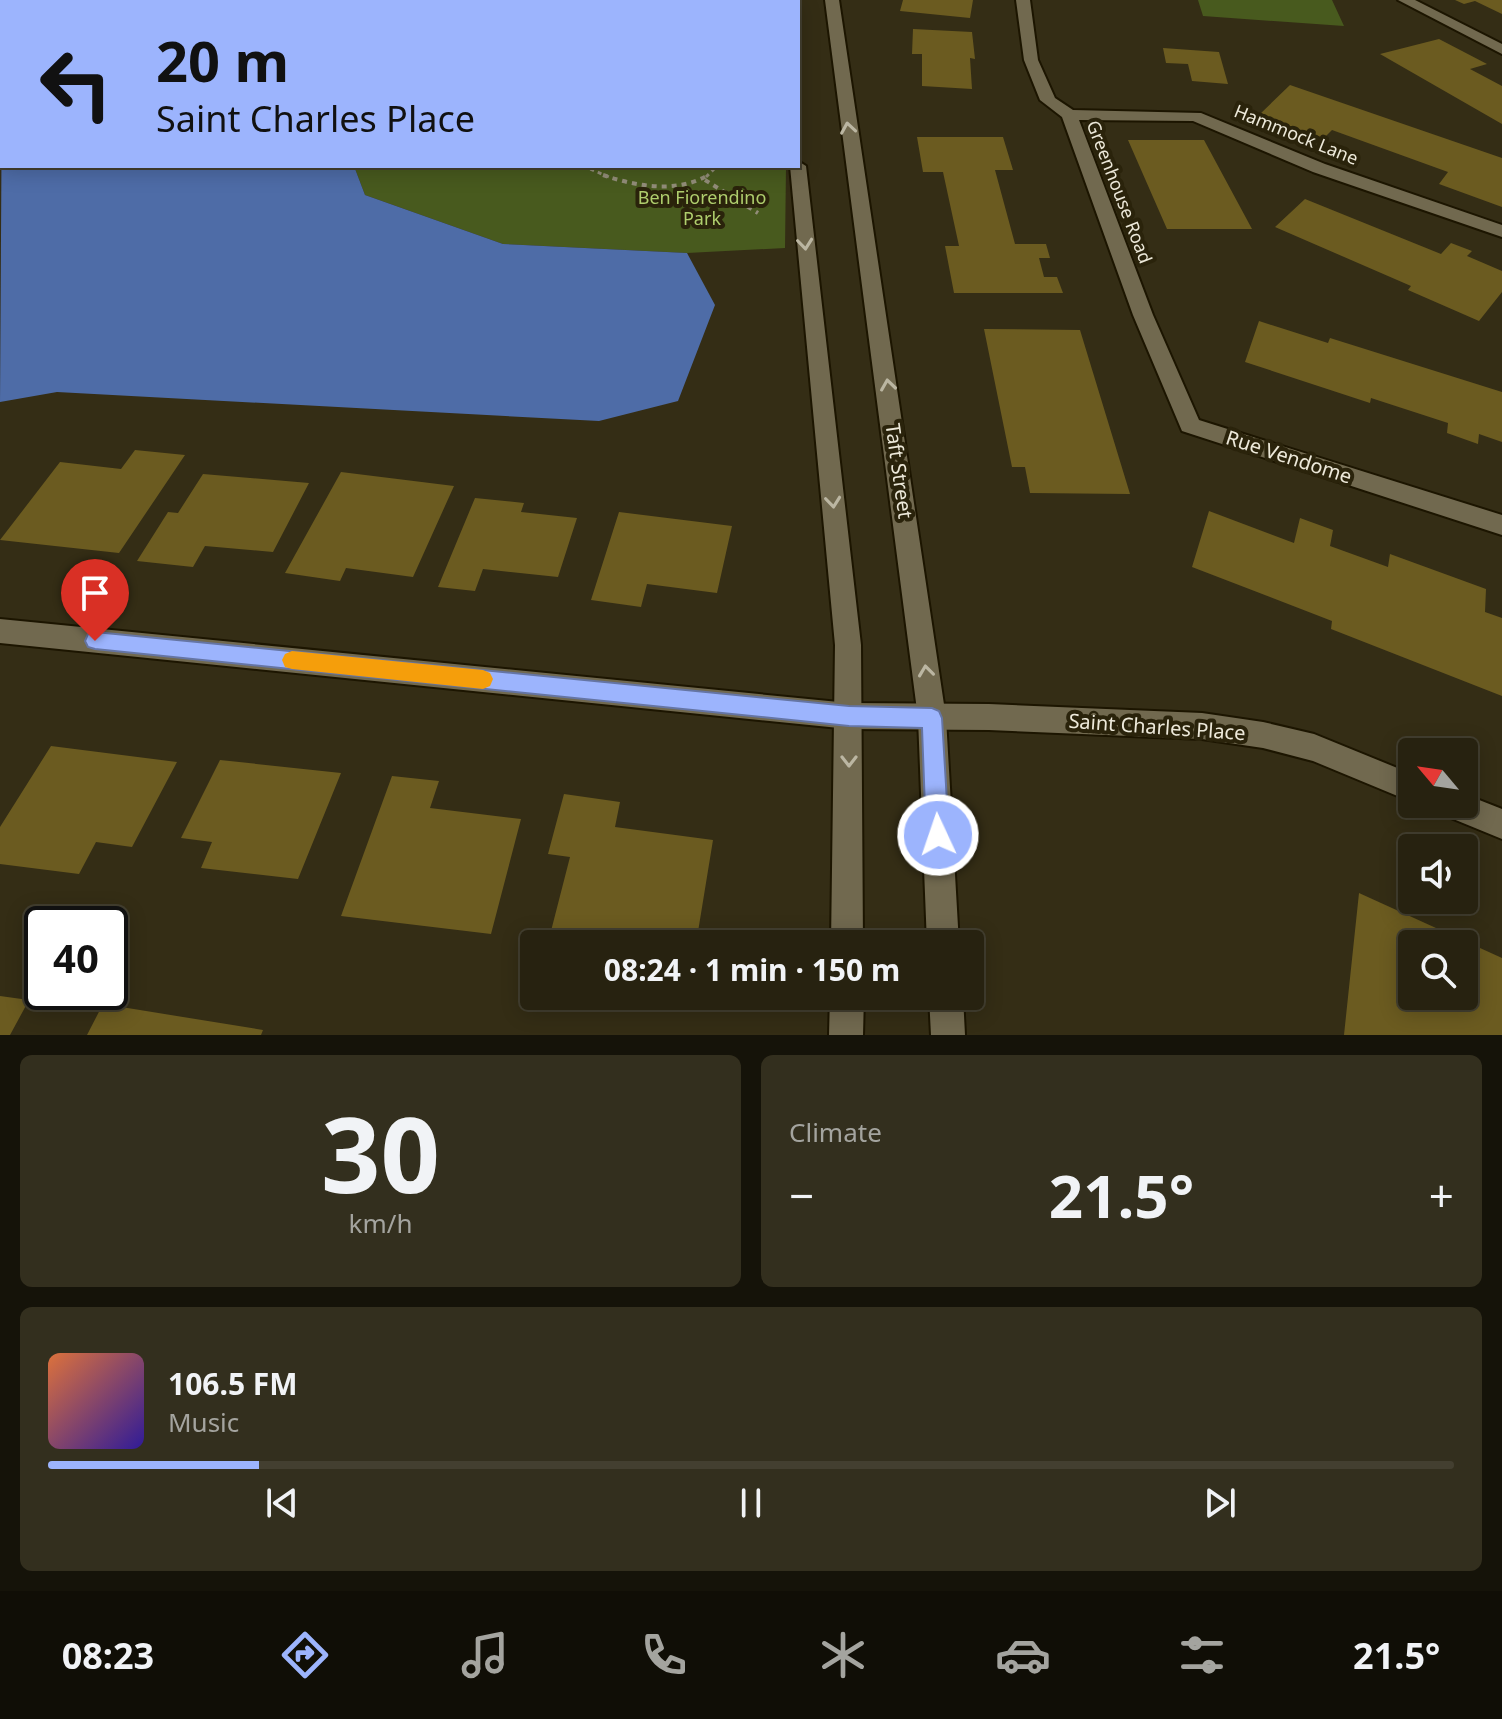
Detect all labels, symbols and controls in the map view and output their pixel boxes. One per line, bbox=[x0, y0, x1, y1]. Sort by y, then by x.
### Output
text: 20 m bbox=[156, 22, 289, 98]
icon: left bbox=[24, 32, 128, 136]
text: Saint Charles Place bbox=[156, 94, 475, 143]
street label: Hammock Lane bbox=[1231, 98, 1362, 170]
street label: Greenhouse Road bbox=[1082, 117, 1158, 267]
one-way arrow bbox=[840, 121, 857, 135]
park label: Ben Fiorendino Park bbox=[638, 185, 766, 230]
one-way arrow bbox=[797, 238, 814, 251]
one-way arrow bbox=[879, 378, 896, 391]
street label: Taft Street bbox=[879, 422, 920, 520]
street label: Rue Vendome bbox=[1223, 423, 1356, 490]
one-way arrow bbox=[824, 496, 841, 509]
pin bbox=[61, 559, 129, 641]
icon: arrive bbox=[73, 571, 117, 615]
one-way arrow bbox=[917, 664, 934, 677]
street label: Saint Charles Place bbox=[1068, 707, 1246, 746]
north arrow bbox=[1398, 738, 1478, 818]
map controls bbox=[1398, 738, 1478, 1010]
one-way arrow bbox=[840, 755, 858, 768]
position arrow bbox=[896, 793, 980, 877]
button: sound bbox=[1398, 834, 1478, 914]
speed limit sign: 40 bbox=[24, 906, 128, 1010]
button: search bbox=[1398, 930, 1478, 1010]
text: 08:24 · 1 min · 150 m bbox=[604, 949, 900, 990]
text: 30 bbox=[321, 1082, 440, 1223]
text: Climate bbox=[789, 1114, 882, 1150]
text: 21.5° bbox=[1049, 1154, 1194, 1236]
text: − bbox=[789, 1165, 814, 1225]
text: + bbox=[1429, 1165, 1454, 1225]
text: km/h bbox=[349, 1205, 412, 1241]
text: 106.5 FM bbox=[168, 1363, 298, 1404]
text: Music bbox=[168, 1404, 239, 1440]
icon: previous bbox=[260, 1481, 304, 1525]
icon: pause bbox=[729, 1481, 773, 1525]
icon: next bbox=[1198, 1481, 1242, 1525]
icon: directions bbox=[277, 1627, 333, 1683]
icon: music bbox=[457, 1627, 513, 1683]
icon: phone bbox=[636, 1627, 692, 1683]
icon: climate bbox=[815, 1627, 871, 1683]
icon: car bbox=[995, 1627, 1051, 1683]
icon: filters bbox=[1174, 1627, 1230, 1683]
text: 08:23 bbox=[62, 1631, 154, 1680]
text: 21.5° bbox=[1353, 1631, 1440, 1680]

